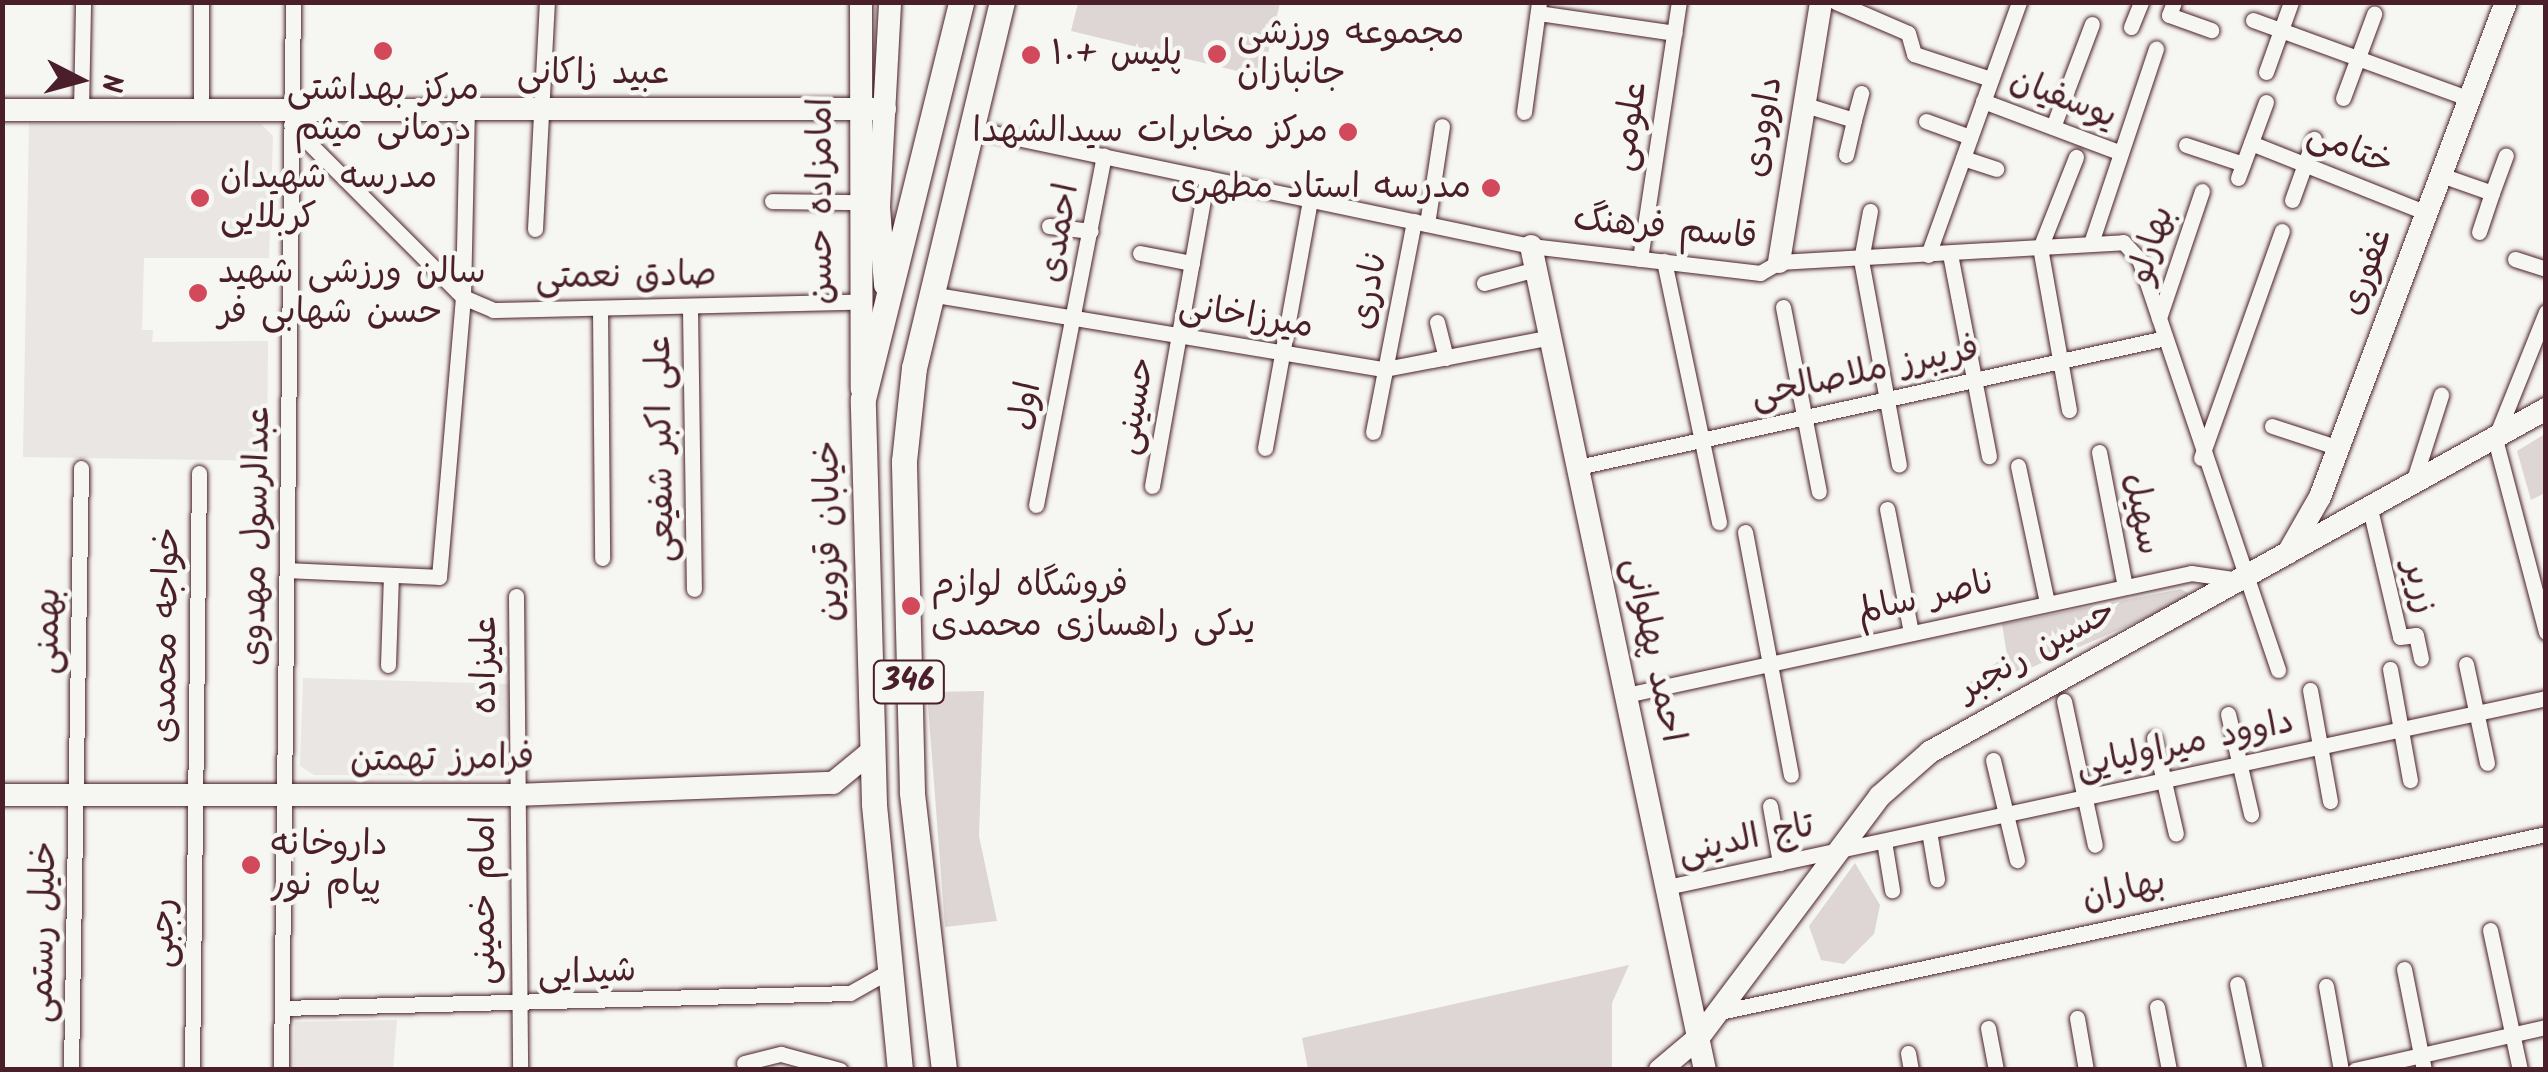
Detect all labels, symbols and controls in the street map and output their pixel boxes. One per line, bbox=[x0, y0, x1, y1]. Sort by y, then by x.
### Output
place label: مجموعه ورزشی جانبازان bbox=[1237, 13, 1464, 95]
north arrow bbox=[30, 30, 130, 130]
place label: پلیس +۱۰ bbox=[1051, 34, 1182, 76]
marker: مرکز بهداشتی درمانی میثم bbox=[370, 38, 396, 64]
marker: مجموعه ورزشی جانبازان bbox=[1206, 43, 1228, 65]
marker: پلیس +۱۰ bbox=[1020, 44, 1042, 66]
street label: عبید زاکانی bbox=[517, 53, 669, 95]
street label: یوسفیان bbox=[2004, 60, 2122, 138]
place label: مرکز بهداشتی درمانی میثم bbox=[287, 69, 479, 151]
text: N bbox=[87, 72, 134, 94]
street label: داوودی bbox=[1735, 74, 1793, 180]
street label: علومی bbox=[1602, 78, 1658, 174]
street label: امامزاده حسن bbox=[801, 97, 843, 305]
place label: مرکز مخابرات سیدالشهدا bbox=[973, 111, 1328, 153]
street label: ختامی bbox=[2301, 114, 2399, 186]
marker: مرکز مخابرات سیدالشهدا bbox=[1337, 121, 1359, 143]
place label: مدرسه شهیدان کربلایی bbox=[220, 157, 437, 239]
place label: مدرسه استاد مطهری bbox=[1170, 167, 1471, 209]
marker: مدرسه استاد مطهری bbox=[1480, 177, 1502, 199]
street label: احمدی bbox=[1031, 180, 1089, 286]
marker: مدرسه شهیدان کربلایی bbox=[189, 187, 211, 209]
street label: قاسم فرهنگ bbox=[1571, 198, 1759, 260]
street label: بهارلو bbox=[2120, 201, 2184, 289]
street label: غفوری bbox=[2331, 223, 2403, 321]
street label: نادری bbox=[1342, 247, 1398, 333]
place label: سالن ورزشی شهید حسن شهابی فر bbox=[218, 252, 486, 334]
street label: صادق نعمتی bbox=[535, 254, 717, 300]
marker: سالن ورزشی شهید حسن شهابی فر bbox=[187, 282, 209, 304]
street label: میرزاخانی bbox=[1176, 286, 1316, 348]
street label: فریبرز ملاصالحی bbox=[1747, 328, 1983, 418]
street label: علی اکبر شفیعی bbox=[639, 335, 685, 563]
street label: حسینی bbox=[1107, 354, 1165, 458]
street label: اول bbox=[1000, 378, 1052, 434]
street label: عبدالرسول مهدوی bbox=[234, 406, 280, 666]
street label: خیابان قزوین bbox=[807, 440, 853, 622]
street label: سهیل bbox=[2113, 469, 2169, 559]
street label: خواجه محمدی bbox=[144, 527, 190, 743]
street label: احمد پهلوانی bbox=[1613, 554, 1693, 746]
street label: زریر bbox=[2393, 556, 2445, 618]
street label: ناصر سالم bbox=[1853, 562, 1999, 634]
place label: فروشگاه لوازم یدکی راهسازی محمدی bbox=[931, 565, 1255, 647]
street label: بهمنی bbox=[27, 587, 71, 675]
street label: حسین رنجبر bbox=[1951, 590, 2123, 712]
marker: فروشگاه لوازم یدکی راهسازی محمدی bbox=[900, 595, 922, 617]
street label: علیزاده bbox=[465, 616, 507, 714]
road number: 346 bbox=[872, 655, 946, 709]
street label: داوود میراولیایی bbox=[2072, 701, 2298, 789]
street label: فرامرز تهمتن bbox=[350, 737, 534, 783]
street label: تاج الدینی bbox=[1674, 805, 1818, 875]
street label: امام خمینی bbox=[464, 815, 506, 985]
place label: داروخانه پیام نور bbox=[271, 824, 388, 906]
street label: خلیل رستمی bbox=[21, 841, 67, 1023]
marker: داروخانه پیام نور bbox=[240, 854, 262, 876]
street label: بهاران bbox=[2078, 862, 2170, 920]
street label: رجبی bbox=[142, 898, 186, 968]
street label: شیدایی bbox=[537, 950, 637, 996]

